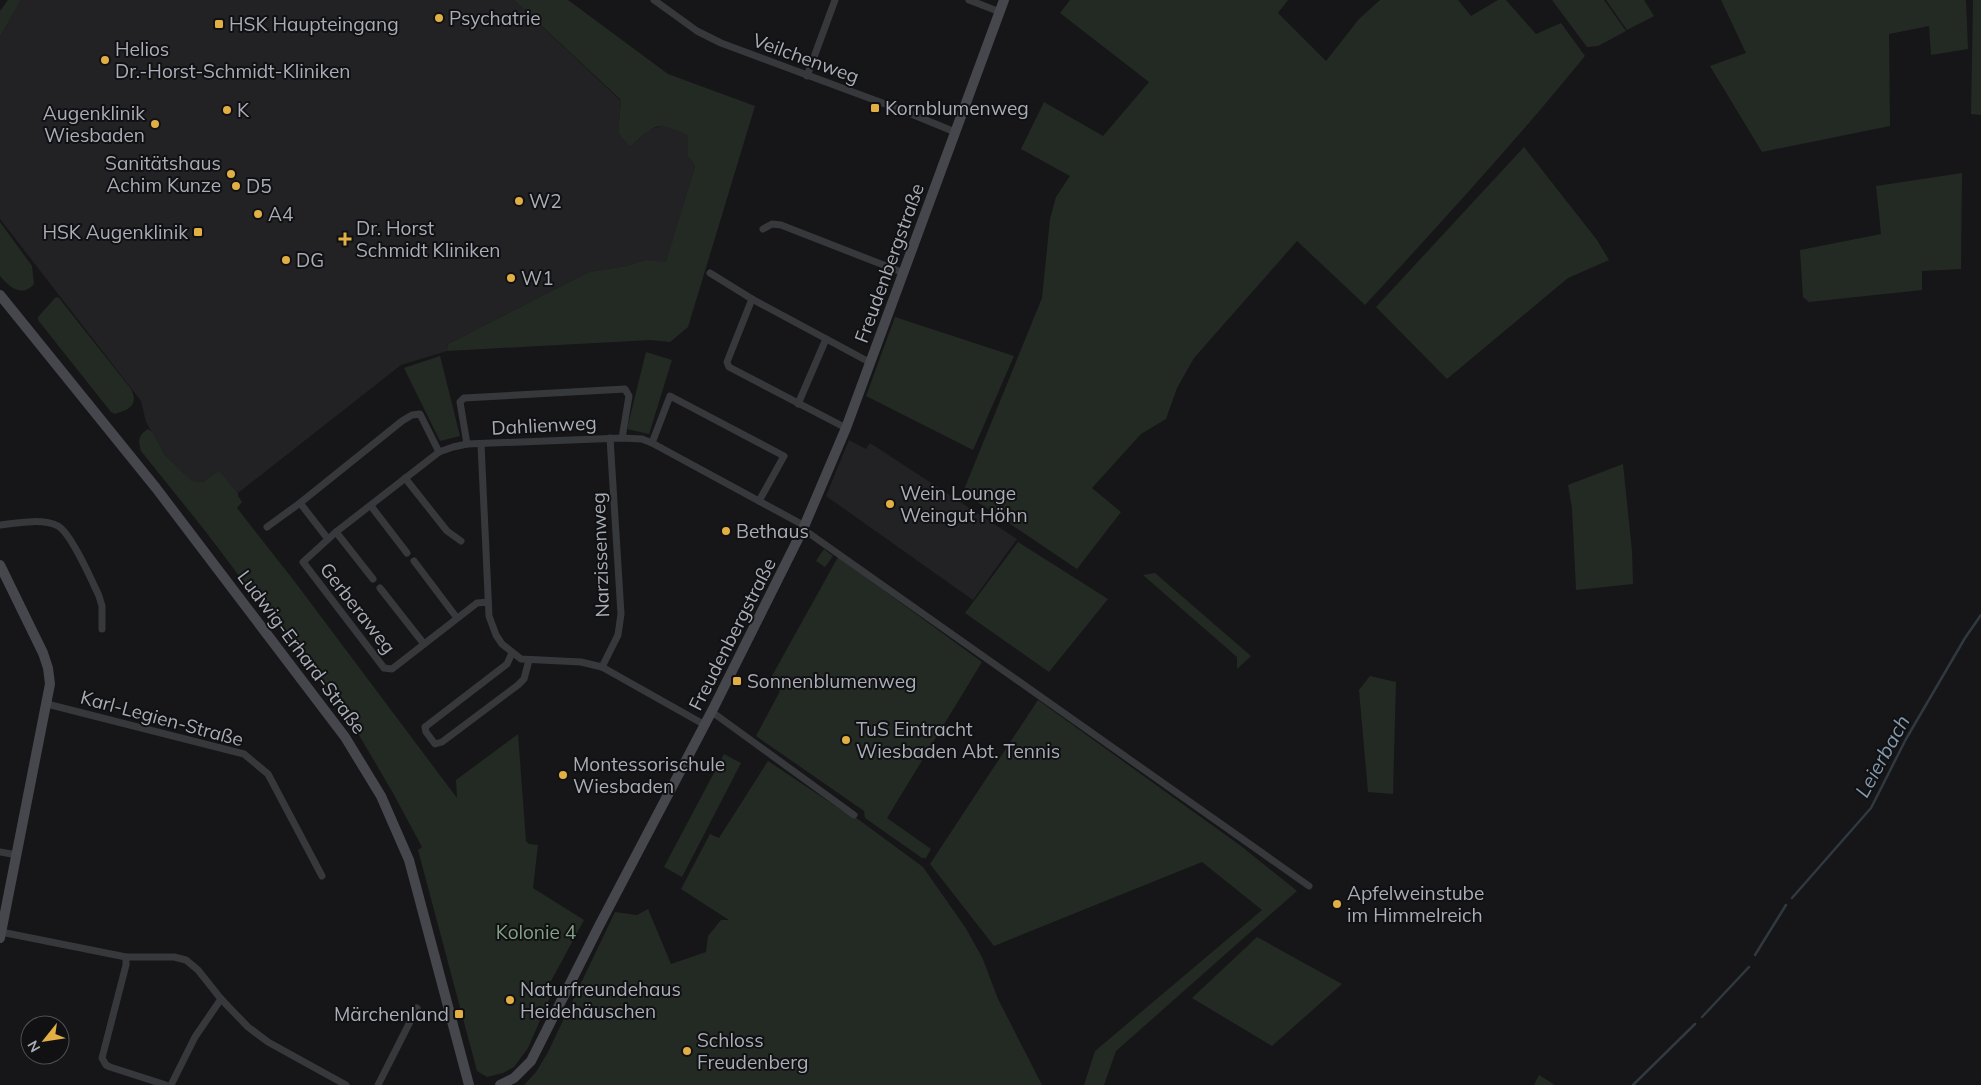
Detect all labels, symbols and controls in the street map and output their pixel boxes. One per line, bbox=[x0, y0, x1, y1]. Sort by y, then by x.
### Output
place label: Psychatrie bbox=[449, 6, 541, 30]
place label: HSK Haupteingang bbox=[229, 12, 399, 36]
marker: Psychatrie bbox=[433, 12, 445, 24]
marker: HSK Haupteingang bbox=[213, 18, 225, 30]
street label: Veilchenweg bbox=[749, 28, 863, 88]
place label: Helios Dr.-Horst-Schmidt-Kliniken bbox=[115, 37, 350, 83]
marker: Helios Dr.-Horst-Schmidt-Kliniken bbox=[99, 54, 111, 66]
place label: Kornblumenweg bbox=[885, 96, 1029, 120]
place label: K bbox=[237, 98, 250, 122]
place label: Augenklinik Wiesbaden bbox=[43, 101, 145, 147]
marker: Kornblumenweg bbox=[869, 102, 881, 114]
marker: K bbox=[221, 104, 233, 116]
marker: Augenklinik Wiesbaden bbox=[149, 118, 161, 130]
place label: Sanitätshaus Achim Kunze bbox=[105, 151, 221, 197]
marker: Sanitätshaus Achim Kunze bbox=[225, 168, 237, 180]
place label: D5 bbox=[246, 174, 272, 198]
marker: D5 bbox=[230, 180, 242, 192]
street label: Freudenbergstraße bbox=[849, 180, 929, 346]
place label: W2 bbox=[529, 189, 562, 213]
marker: W2 bbox=[513, 195, 525, 207]
place label: A4 bbox=[268, 202, 293, 226]
marker: A4 bbox=[252, 208, 264, 220]
place label: Dr. Horst Schmidt Kliniken bbox=[356, 216, 500, 262]
place label: HSK Augenklinik bbox=[42, 220, 188, 244]
marker: HSK Augenklinik bbox=[192, 226, 204, 238]
marker: Dr. Horst Schmidt Kliniken bbox=[338, 232, 352, 246]
place label: DG bbox=[296, 248, 324, 272]
marker: DG bbox=[280, 254, 292, 266]
place label: W1 bbox=[521, 266, 554, 290]
marker: W1 bbox=[505, 272, 517, 284]
street label: Dahlienweg bbox=[491, 410, 597, 440]
place label: Wein Lounge Weingut Höhn bbox=[900, 481, 1028, 527]
street label: Narzissenweg bbox=[586, 492, 614, 618]
marker: Wein Lounge Weingut Höhn bbox=[884, 498, 896, 510]
place label: Bethaus bbox=[736, 519, 809, 543]
marker: Bethaus bbox=[720, 525, 732, 537]
street label: Freudenbergstraße bbox=[683, 554, 781, 714]
street label: Gerberaweg bbox=[315, 558, 401, 658]
street label: Ludwig-Erhard-Straße bbox=[233, 565, 371, 739]
place label: Sonnenblumenweg bbox=[747, 669, 917, 693]
marker: Sonnenblumenweg bbox=[731, 675, 743, 687]
street label: Karl-Legien-Straße bbox=[78, 685, 246, 751]
water label: Leierbach bbox=[1849, 710, 1915, 802]
place label: TuS Eintracht Wiesbaden Abt. Tennis bbox=[856, 717, 1060, 763]
marker: TuS Eintracht Wiesbaden Abt. Tennis bbox=[840, 734, 852, 746]
place label: Montessorischule Wiesbaden bbox=[573, 752, 725, 798]
marker: Montessorischule Wiesbaden bbox=[557, 769, 569, 781]
place label: Apfelweinstube im Himmelreich bbox=[1347, 881, 1484, 927]
marker: Apfelweinstube im Himmelreich bbox=[1331, 898, 1343, 910]
park label: Kolonie 4 bbox=[496, 920, 576, 944]
place label: Naturfreundehaus Heidehäuschen bbox=[520, 977, 681, 1023]
marker: Naturfreundehaus Heidehäuschen bbox=[504, 994, 516, 1006]
place label: Märchenland bbox=[334, 1002, 449, 1026]
marker: Märchenland bbox=[453, 1008, 465, 1020]
north arrow bbox=[20, 1015, 70, 1065]
place label: Schloss Freudenberg bbox=[697, 1028, 808, 1074]
text: N bbox=[23, 1037, 44, 1056]
marker: Schloss Freudenberg bbox=[681, 1045, 693, 1057]

